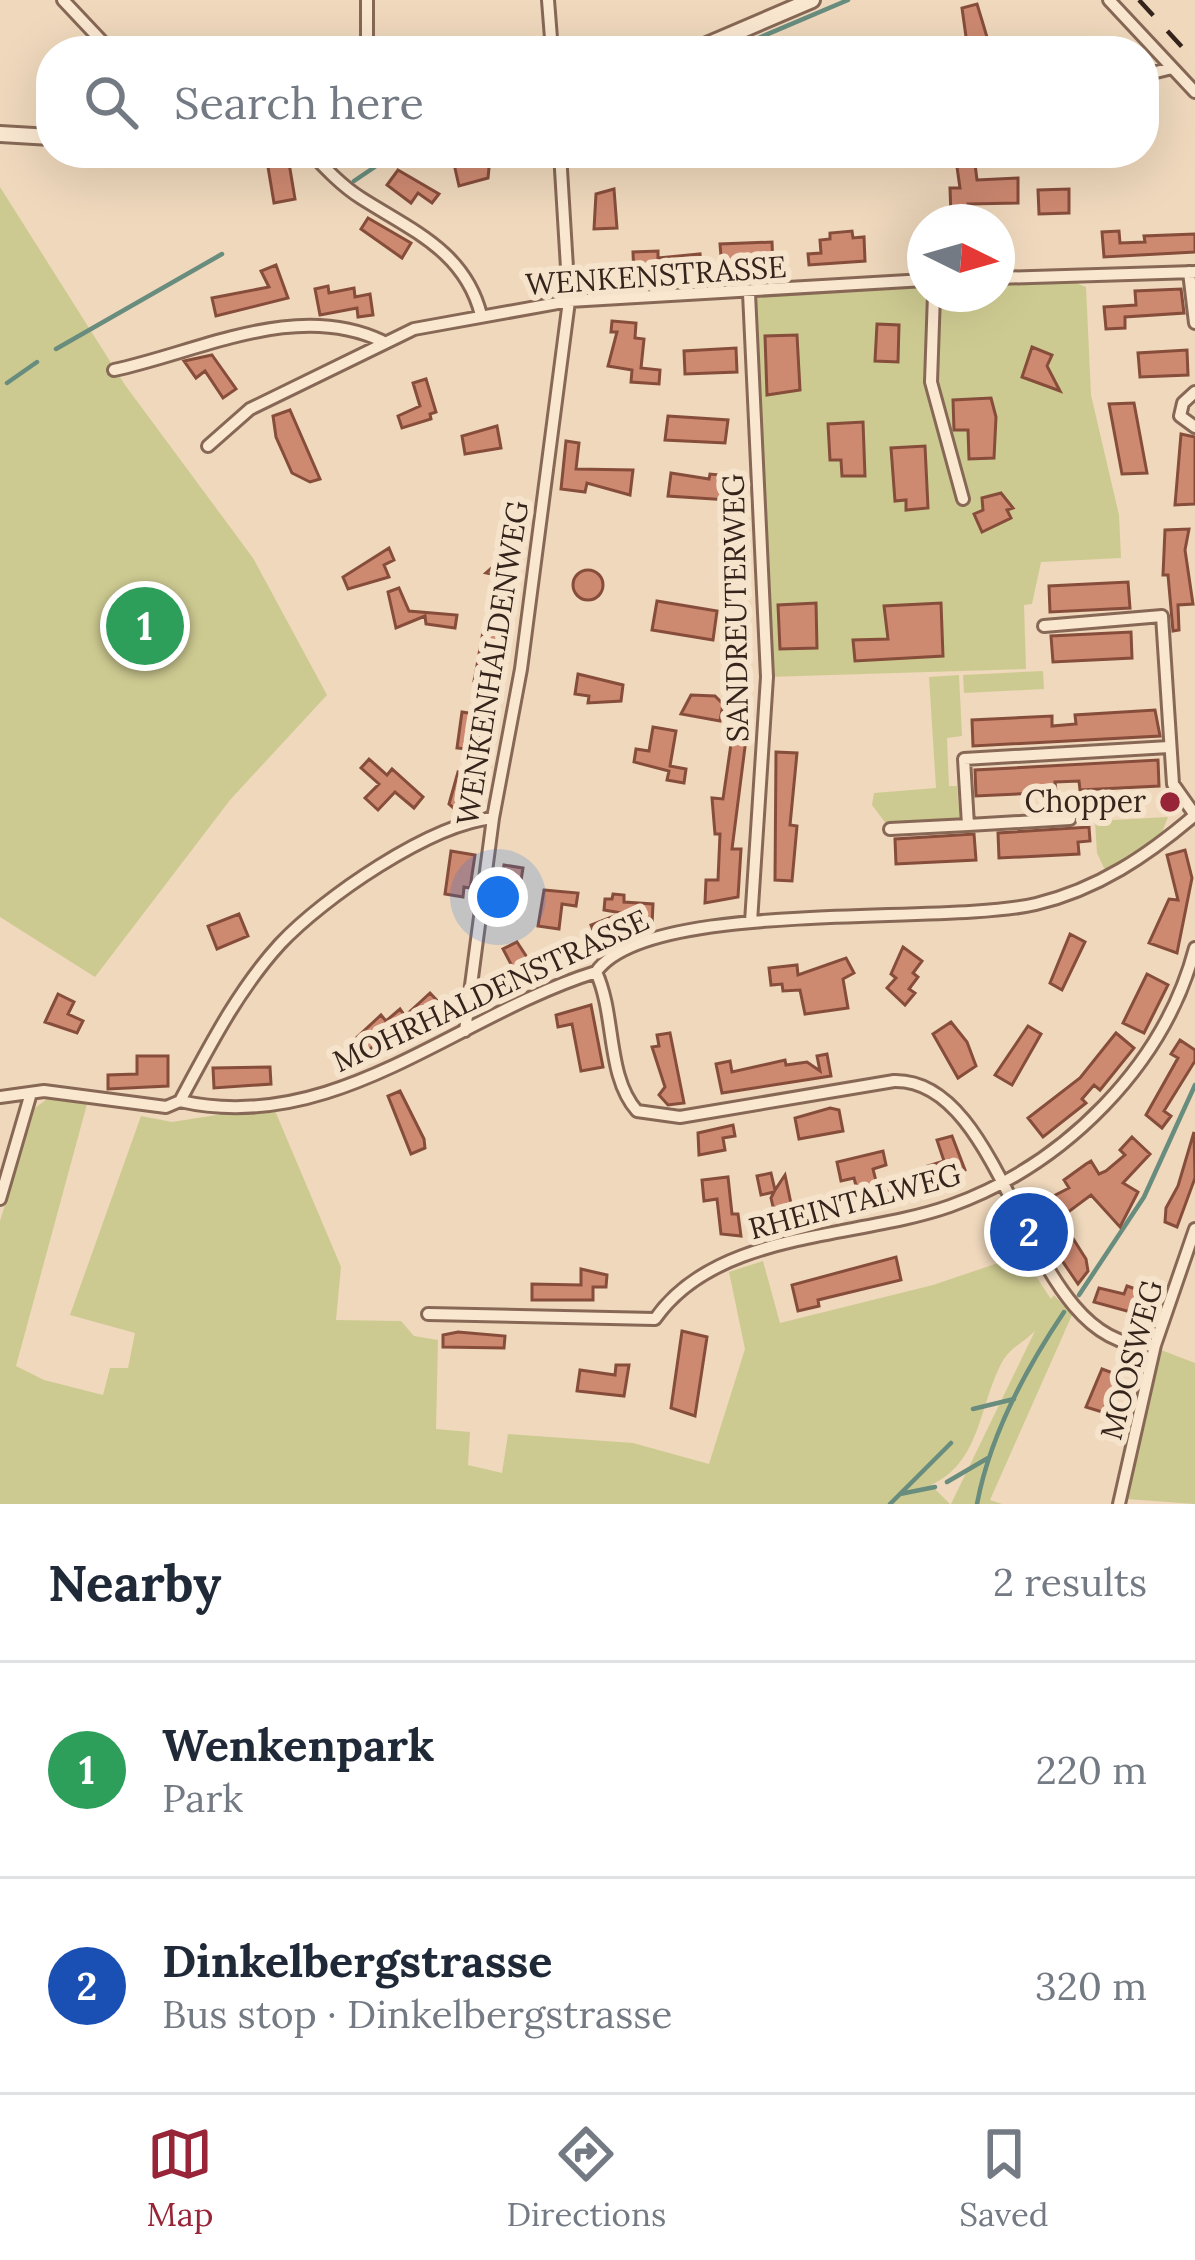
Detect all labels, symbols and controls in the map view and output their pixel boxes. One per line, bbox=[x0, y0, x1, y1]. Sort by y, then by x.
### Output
search box bbox=[36, 36, 1159, 168]
icon: search bbox=[78, 69, 144, 135]
text: Search here bbox=[174, 74, 424, 131]
north arrow bbox=[907, 204, 1015, 312]
street label: WENKENSTRASSE bbox=[524, 247, 788, 303]
street label: SANDREUTERWEG bbox=[714, 473, 756, 743]
street label: WENKENHALDENWEG bbox=[448, 498, 536, 828]
pin: 1 bbox=[106, 581, 184, 671]
place label: Chopper bbox=[1024, 782, 1146, 820]
marker: Chopper bbox=[1157, 789, 1183, 815]
your location bbox=[468, 867, 528, 927]
street label: MOHRHALDENSTRASSE bbox=[327, 900, 655, 1080]
street label: RHEINTALWEG bbox=[745, 1154, 965, 1248]
pin: 2 bbox=[990, 1187, 1068, 1277]
street label: MOOSWEG bbox=[1092, 1276, 1171, 1444]
text: Nearby bbox=[48, 1550, 221, 1615]
text: 2 results bbox=[993, 1557, 1147, 1607]
text: Wenkenpark bbox=[162, 1716, 434, 1773]
text: 1 bbox=[79, 1745, 95, 1795]
text: 220 m bbox=[1036, 1745, 1147, 1795]
text: Park bbox=[162, 1773, 243, 1823]
text: Dinkelbergstrasse bbox=[162, 1932, 553, 1989]
text: 2 bbox=[77, 1961, 97, 2011]
text: 320 m bbox=[1035, 1961, 1147, 2011]
text: Bus stop · Dinkelbergstrasse bbox=[162, 1989, 672, 2039]
tab: Map bbox=[146, 2121, 214, 2235]
tab: Directions bbox=[507, 2121, 666, 2235]
tab: Saved bbox=[959, 2121, 1048, 2235]

